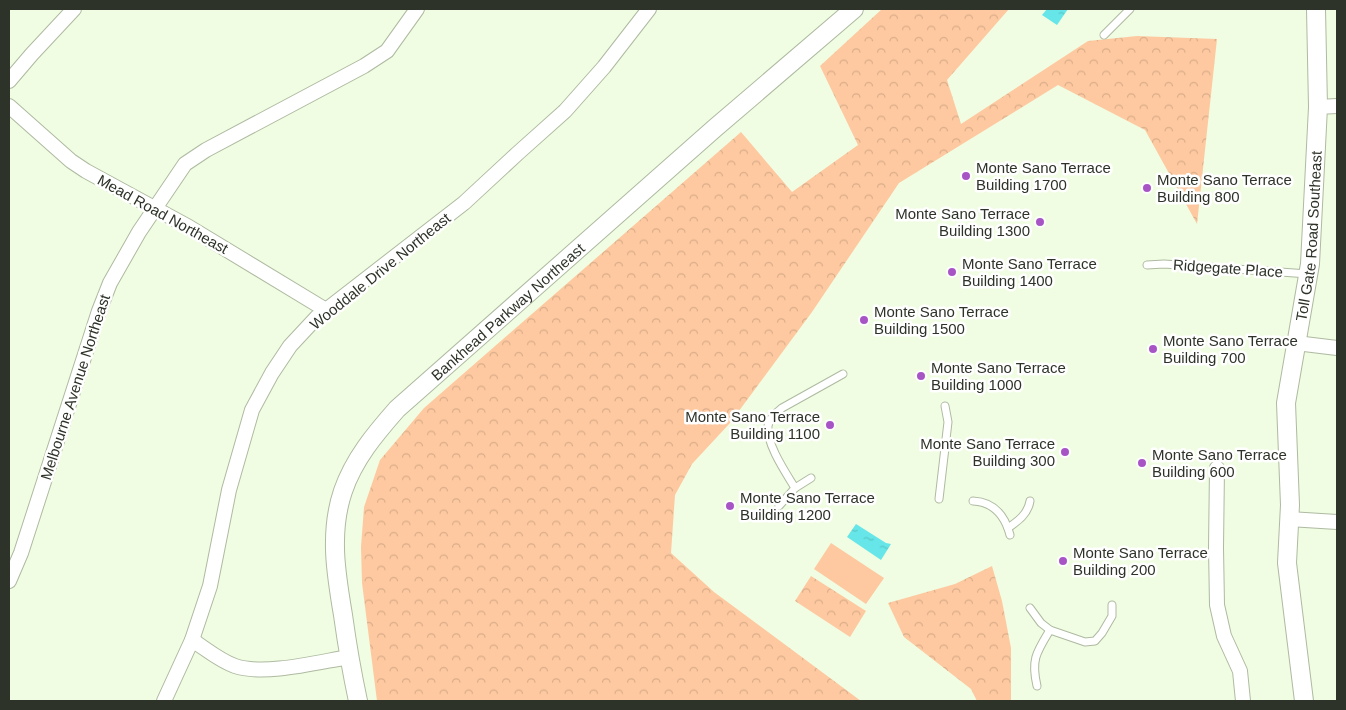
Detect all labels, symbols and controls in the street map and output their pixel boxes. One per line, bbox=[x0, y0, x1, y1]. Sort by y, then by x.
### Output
street label: Toll Gate Road Southeast bbox=[1292, 150, 1324, 322]
place label: Monte Sano Terrace Building 1700 bbox=[976, 159, 1111, 193]
marker: Monte Sano Terrace Building 1700 bbox=[960, 170, 972, 182]
street label: Mead Road Northeast bbox=[95, 171, 232, 257]
place label: Monte Sano Terrace Building 800 bbox=[1157, 171, 1292, 205]
marker: Monte Sano Terrace Building 800 bbox=[1141, 182, 1153, 194]
place label: Monte Sano Terrace Building 1300 bbox=[895, 205, 1030, 239]
street label: Wooddale Drive Northeast bbox=[306, 209, 454, 333]
marker: Monte Sano Terrace Building 1300 bbox=[1034, 216, 1046, 228]
street label: Bankhead Parkway Northeast bbox=[427, 239, 588, 383]
place label: Monte Sano Terrace Building 1400 bbox=[962, 255, 1097, 289]
street label: Ridgegate Place bbox=[1173, 256, 1283, 280]
marker: Monte Sano Terrace Building 1400 bbox=[946, 266, 958, 278]
street label: Melbourne Avenue Northeast bbox=[37, 291, 113, 482]
place label: Monte Sano Terrace Building 1500 bbox=[874, 303, 1009, 337]
marker: Monte Sano Terrace Building 1500 bbox=[858, 314, 870, 326]
place label: Monte Sano Terrace Building 700 bbox=[1163, 332, 1298, 366]
marker: Monte Sano Terrace Building 700 bbox=[1147, 343, 1159, 355]
place label: Monte Sano Terrace Building 1000 bbox=[931, 359, 1066, 393]
marker: Monte Sano Terrace Building 1000 bbox=[915, 370, 927, 382]
place label: Monte Sano Terrace Building 1100 bbox=[685, 408, 820, 442]
marker: Monte Sano Terrace Building 1100 bbox=[824, 419, 836, 431]
place label: Monte Sano Terrace Building 300 bbox=[920, 435, 1055, 469]
marker: Monte Sano Terrace Building 300 bbox=[1059, 446, 1071, 458]
place label: Monte Sano Terrace Building 600 bbox=[1152, 446, 1287, 480]
marker: Monte Sano Terrace Building 600 bbox=[1136, 457, 1148, 469]
place label: Monte Sano Terrace Building 1200 bbox=[740, 489, 875, 523]
marker: Monte Sano Terrace Building 1200 bbox=[724, 500, 736, 512]
place label: Monte Sano Terrace Building 200 bbox=[1073, 544, 1208, 578]
marker: Monte Sano Terrace Building 200 bbox=[1057, 555, 1069, 567]

